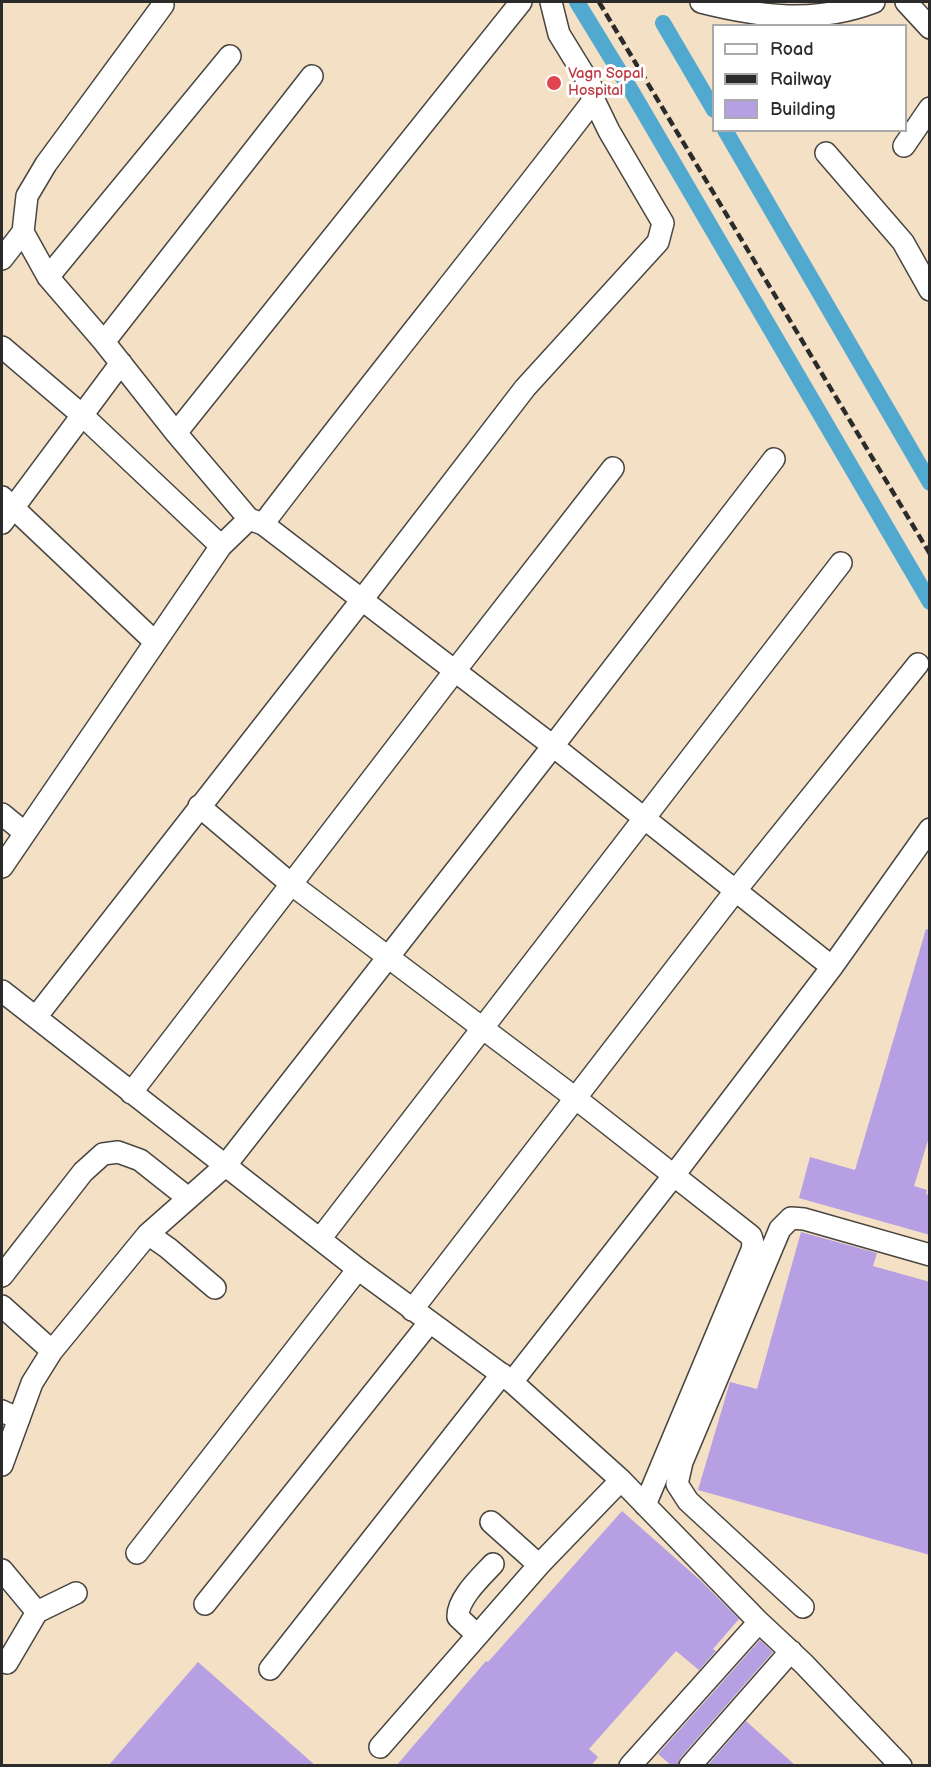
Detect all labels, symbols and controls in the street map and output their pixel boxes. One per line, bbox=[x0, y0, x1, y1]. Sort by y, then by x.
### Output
legend bbox=[712, 24, 907, 132]
text: Road bbox=[770, 39, 814, 60]
place label: Vagn Sopal Hospital bbox=[568, 65, 644, 100]
text: Railway bbox=[770, 69, 832, 90]
marker: Vagn Sopal Hospital bbox=[545, 74, 563, 92]
text: Building bbox=[770, 99, 836, 120]

